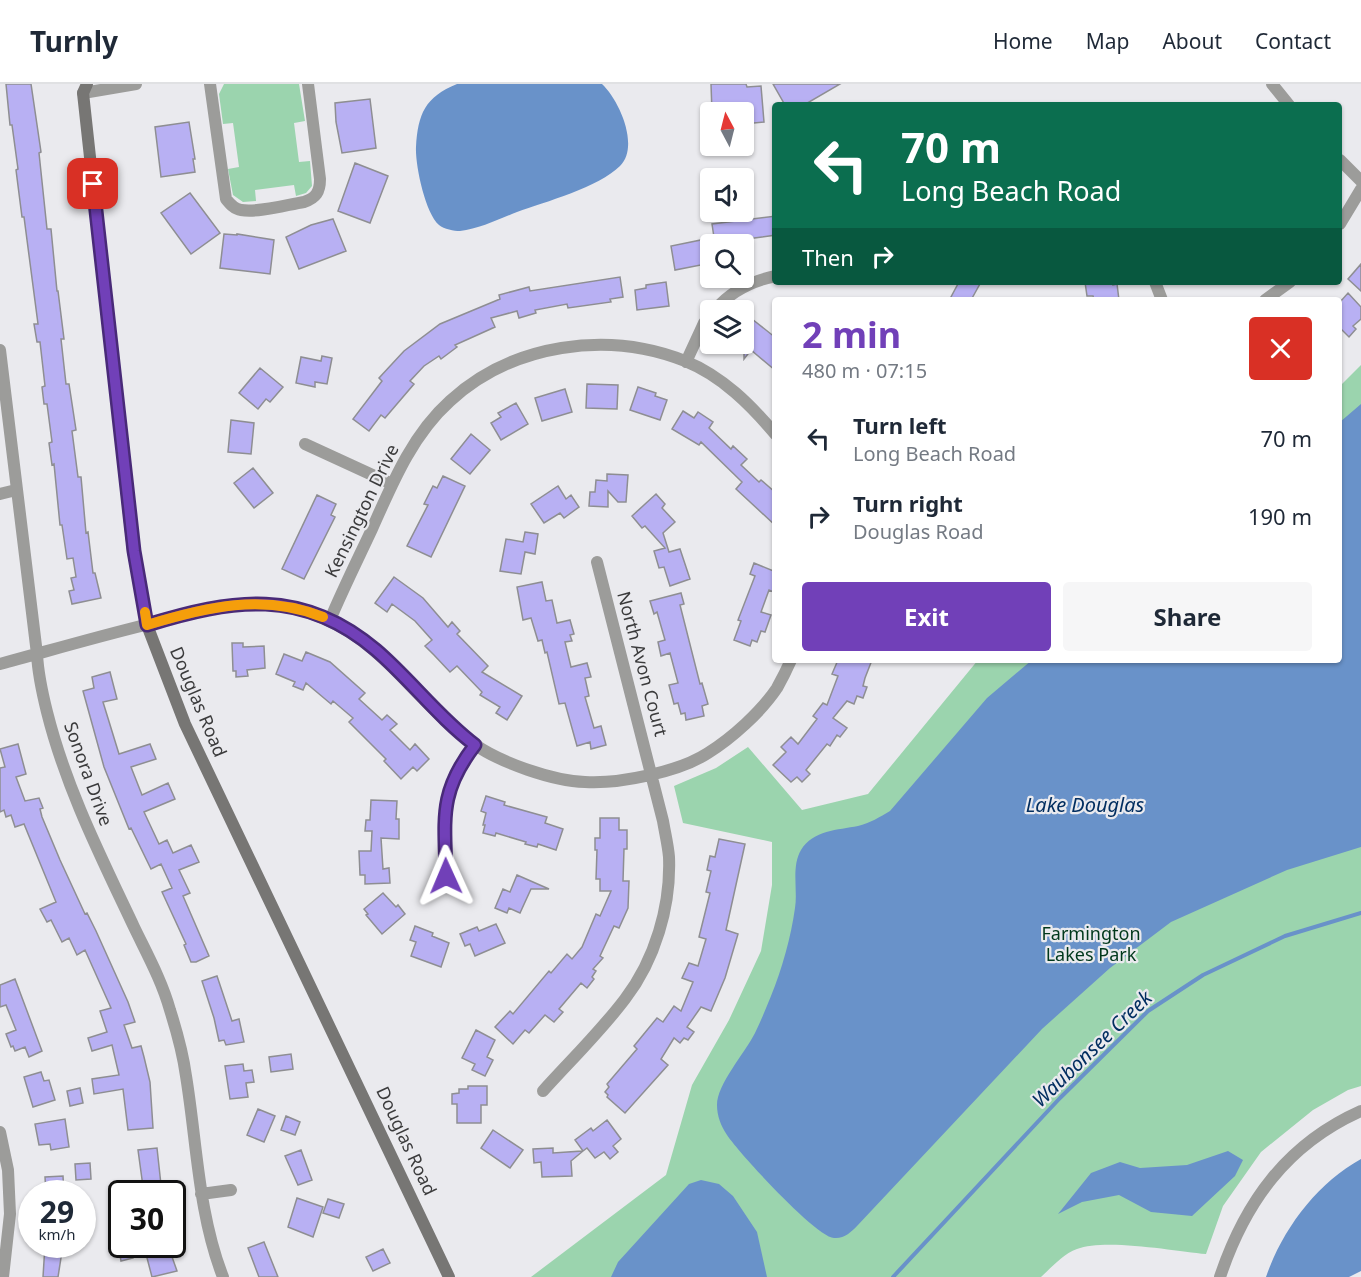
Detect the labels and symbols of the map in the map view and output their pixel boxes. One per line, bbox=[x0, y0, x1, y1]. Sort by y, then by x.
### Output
north arrow bbox=[700, 102, 754, 156]
pin bbox=[67, 158, 118, 209]
street label: Kensington Drive bbox=[318, 440, 404, 581]
street label: North Avon Court bbox=[612, 589, 674, 739]
street label: Douglas Road bbox=[165, 643, 233, 760]
street label: Sonora Drive bbox=[59, 718, 119, 829]
water label: Lake Douglas bbox=[1026, 791, 1145, 818]
position arrow bbox=[414, 844, 478, 908]
park label: Farmington Lakes Park bbox=[1041, 921, 1141, 966]
water label: Waubonsee Creek bbox=[1026, 984, 1158, 1113]
street label: Douglas Road bbox=[371, 1082, 443, 1199]
speed limit sign: 30 bbox=[108, 1180, 186, 1258]

